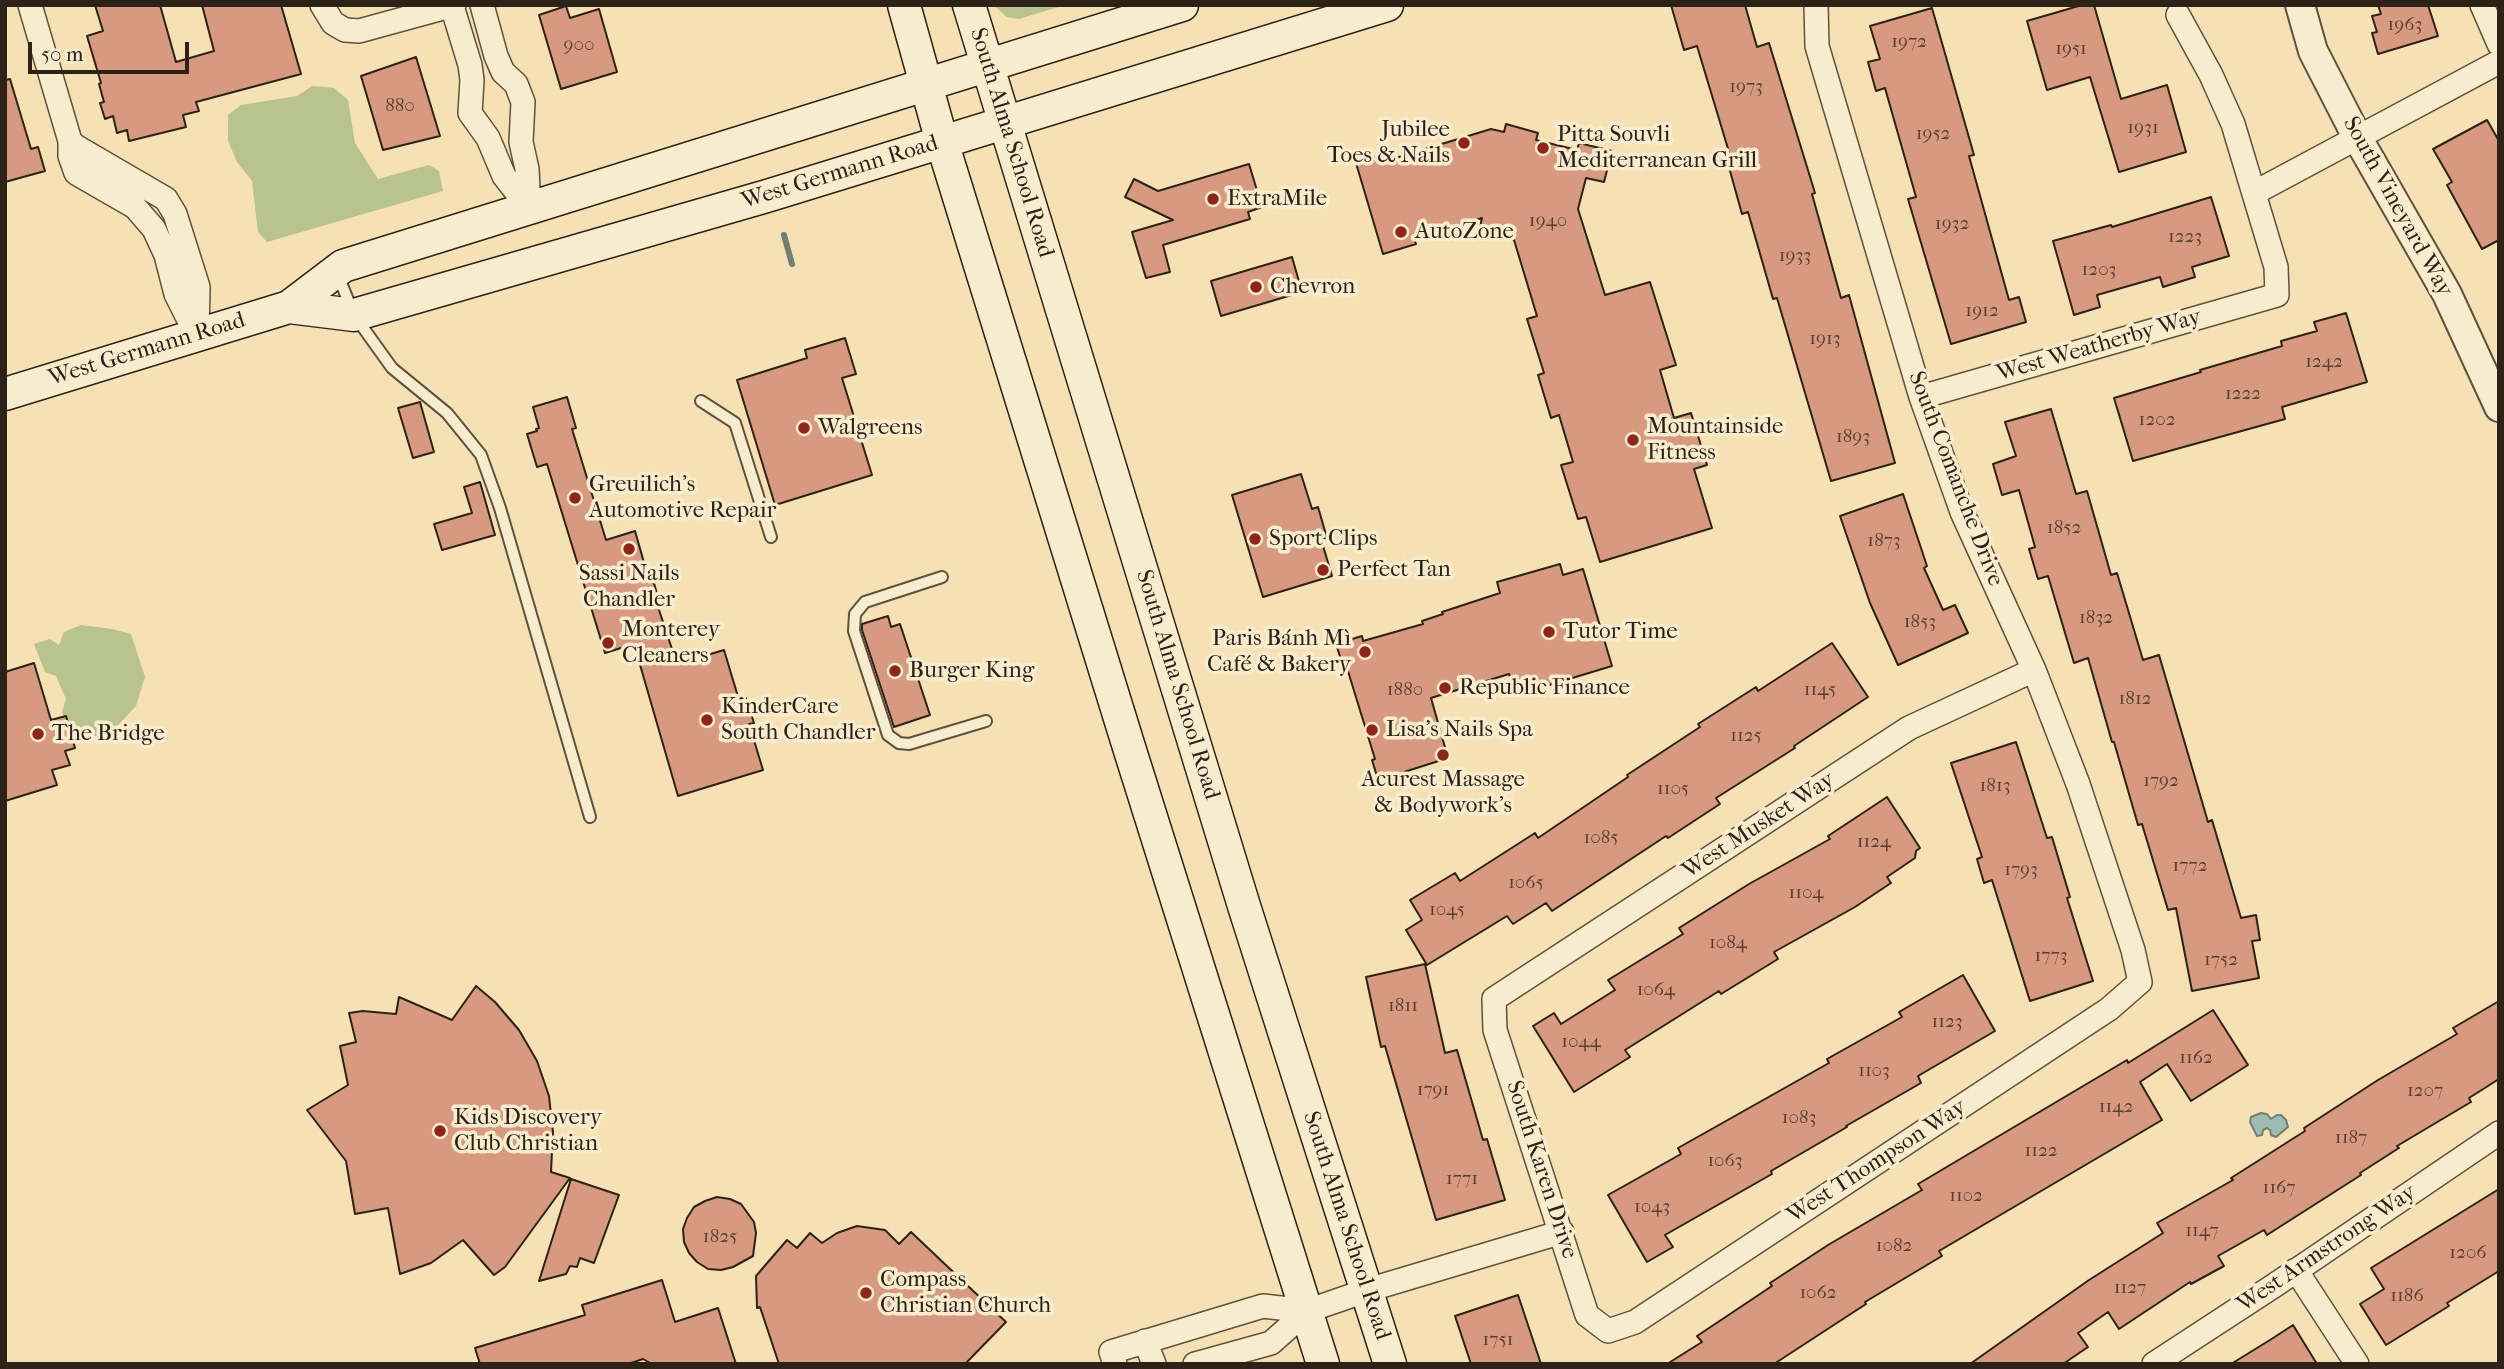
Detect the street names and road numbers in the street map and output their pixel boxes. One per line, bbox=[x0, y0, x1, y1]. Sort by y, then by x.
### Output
street label: South Alma School Road bbox=[963, 25, 1059, 261]
street label: South Vineyard Way bbox=[2336, 112, 2458, 302]
street label: West Germann Road bbox=[738, 130, 942, 216]
street label: West Weatherby Way bbox=[1994, 304, 2204, 388]
street label: West Germann Road bbox=[45, 307, 249, 393]
street label: South Comanche Drive bbox=[1901, 368, 2009, 590]
street label: South Alma School Road bbox=[1129, 567, 1225, 803]
street label: West Musket Way bbox=[1678, 767, 1840, 885]
street label: South Karen Drive bbox=[1499, 1078, 1583, 1262]
street label: West Thompson Way bbox=[1782, 1094, 1972, 1230]
street label: South Alma School Road bbox=[1296, 1108, 1396, 1344]
street label: West Armstrong Way bbox=[2232, 1179, 2422, 1319]

